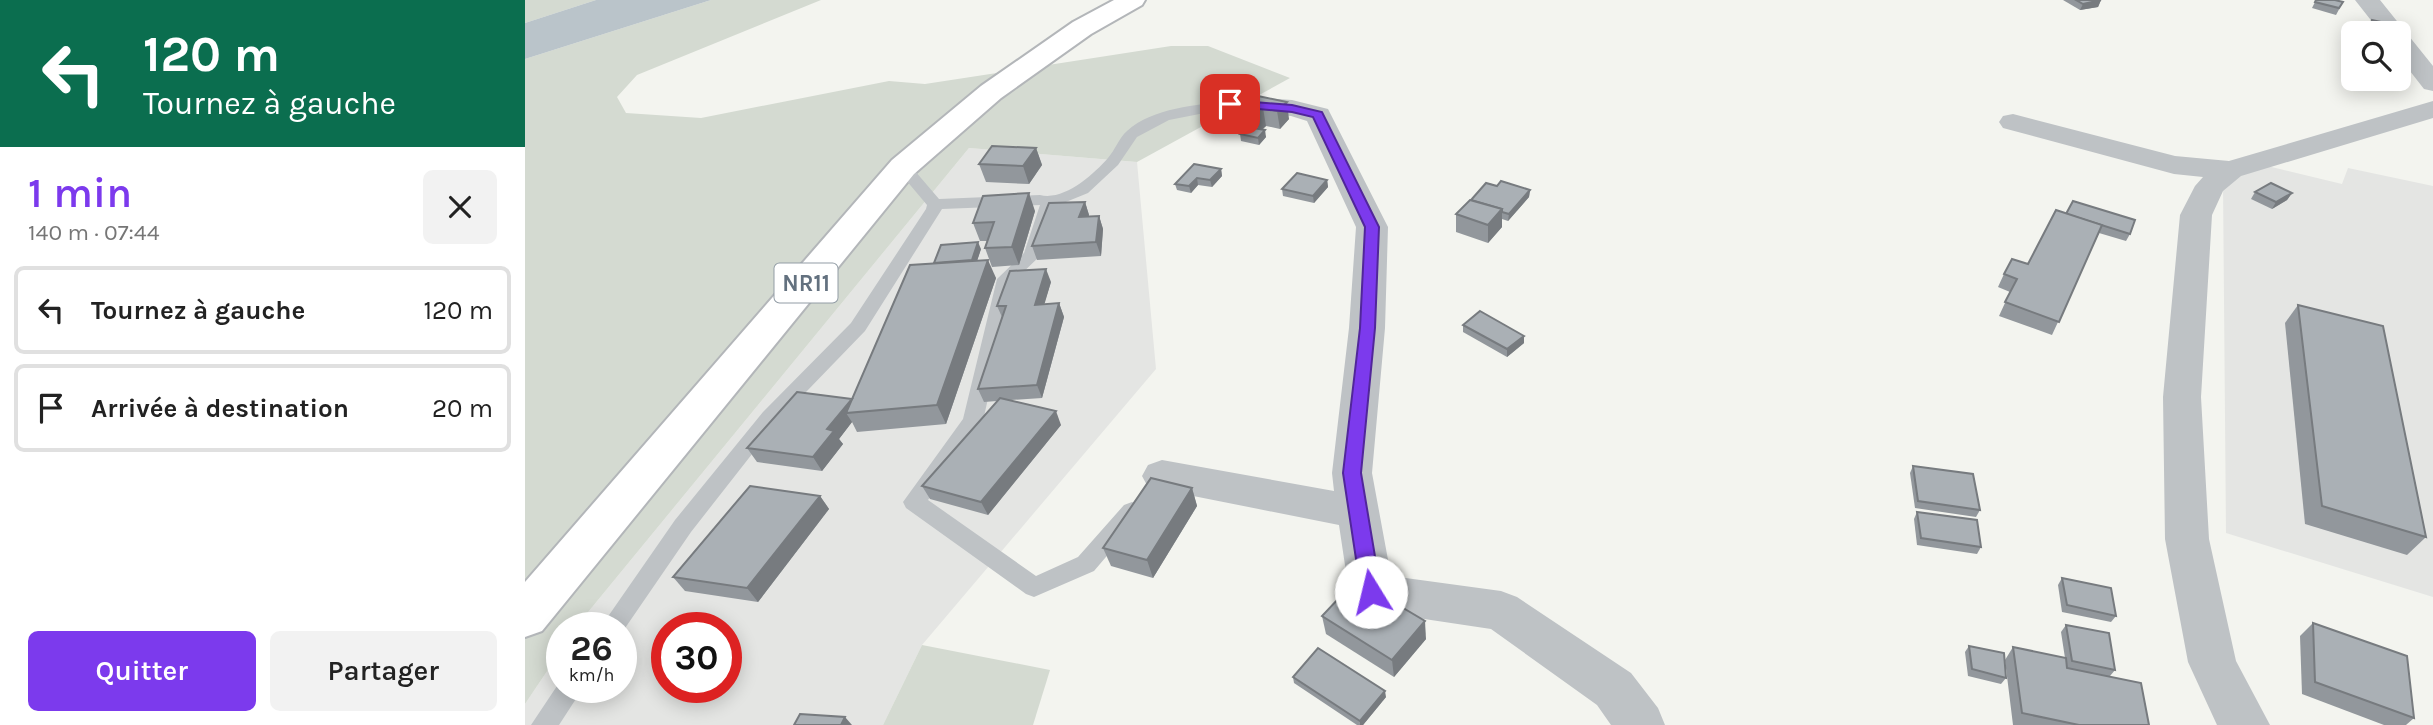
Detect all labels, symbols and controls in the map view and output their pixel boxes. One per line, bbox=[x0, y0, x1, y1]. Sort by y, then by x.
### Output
map controls bbox=[2341, 21, 2411, 91]
button: search bbox=[2341, 21, 2411, 91]
text: 120 m bbox=[143, 26, 280, 83]
icon: left bbox=[28, 28, 119, 119]
pin bbox=[1200, 74, 1260, 134]
text: Tournez à gauche bbox=[143, 85, 396, 122]
icon: arrive bbox=[1211, 85, 1249, 123]
text: 1 min bbox=[28, 168, 132, 218]
button: close bbox=[423, 170, 497, 244]
text: 140 m · 07:44 bbox=[28, 219, 160, 246]
road number: NR11 bbox=[775, 264, 837, 302]
icon: left bbox=[32, 291, 70, 329]
text: Tournez à gauche bbox=[91, 295, 305, 326]
text: 120 m bbox=[423, 295, 493, 326]
icon: arrive bbox=[32, 389, 70, 427]
text: Arrivée à destination bbox=[91, 393, 349, 424]
text: 20 m bbox=[432, 393, 493, 424]
position arrow bbox=[1334, 555, 1408, 629]
speed limit sign: 30 bbox=[651, 612, 742, 703]
text: 26 bbox=[570, 628, 613, 669]
button: Quitter bbox=[28, 631, 256, 711]
button: Partager bbox=[270, 631, 497, 711]
text: km/h bbox=[569, 664, 614, 686]

